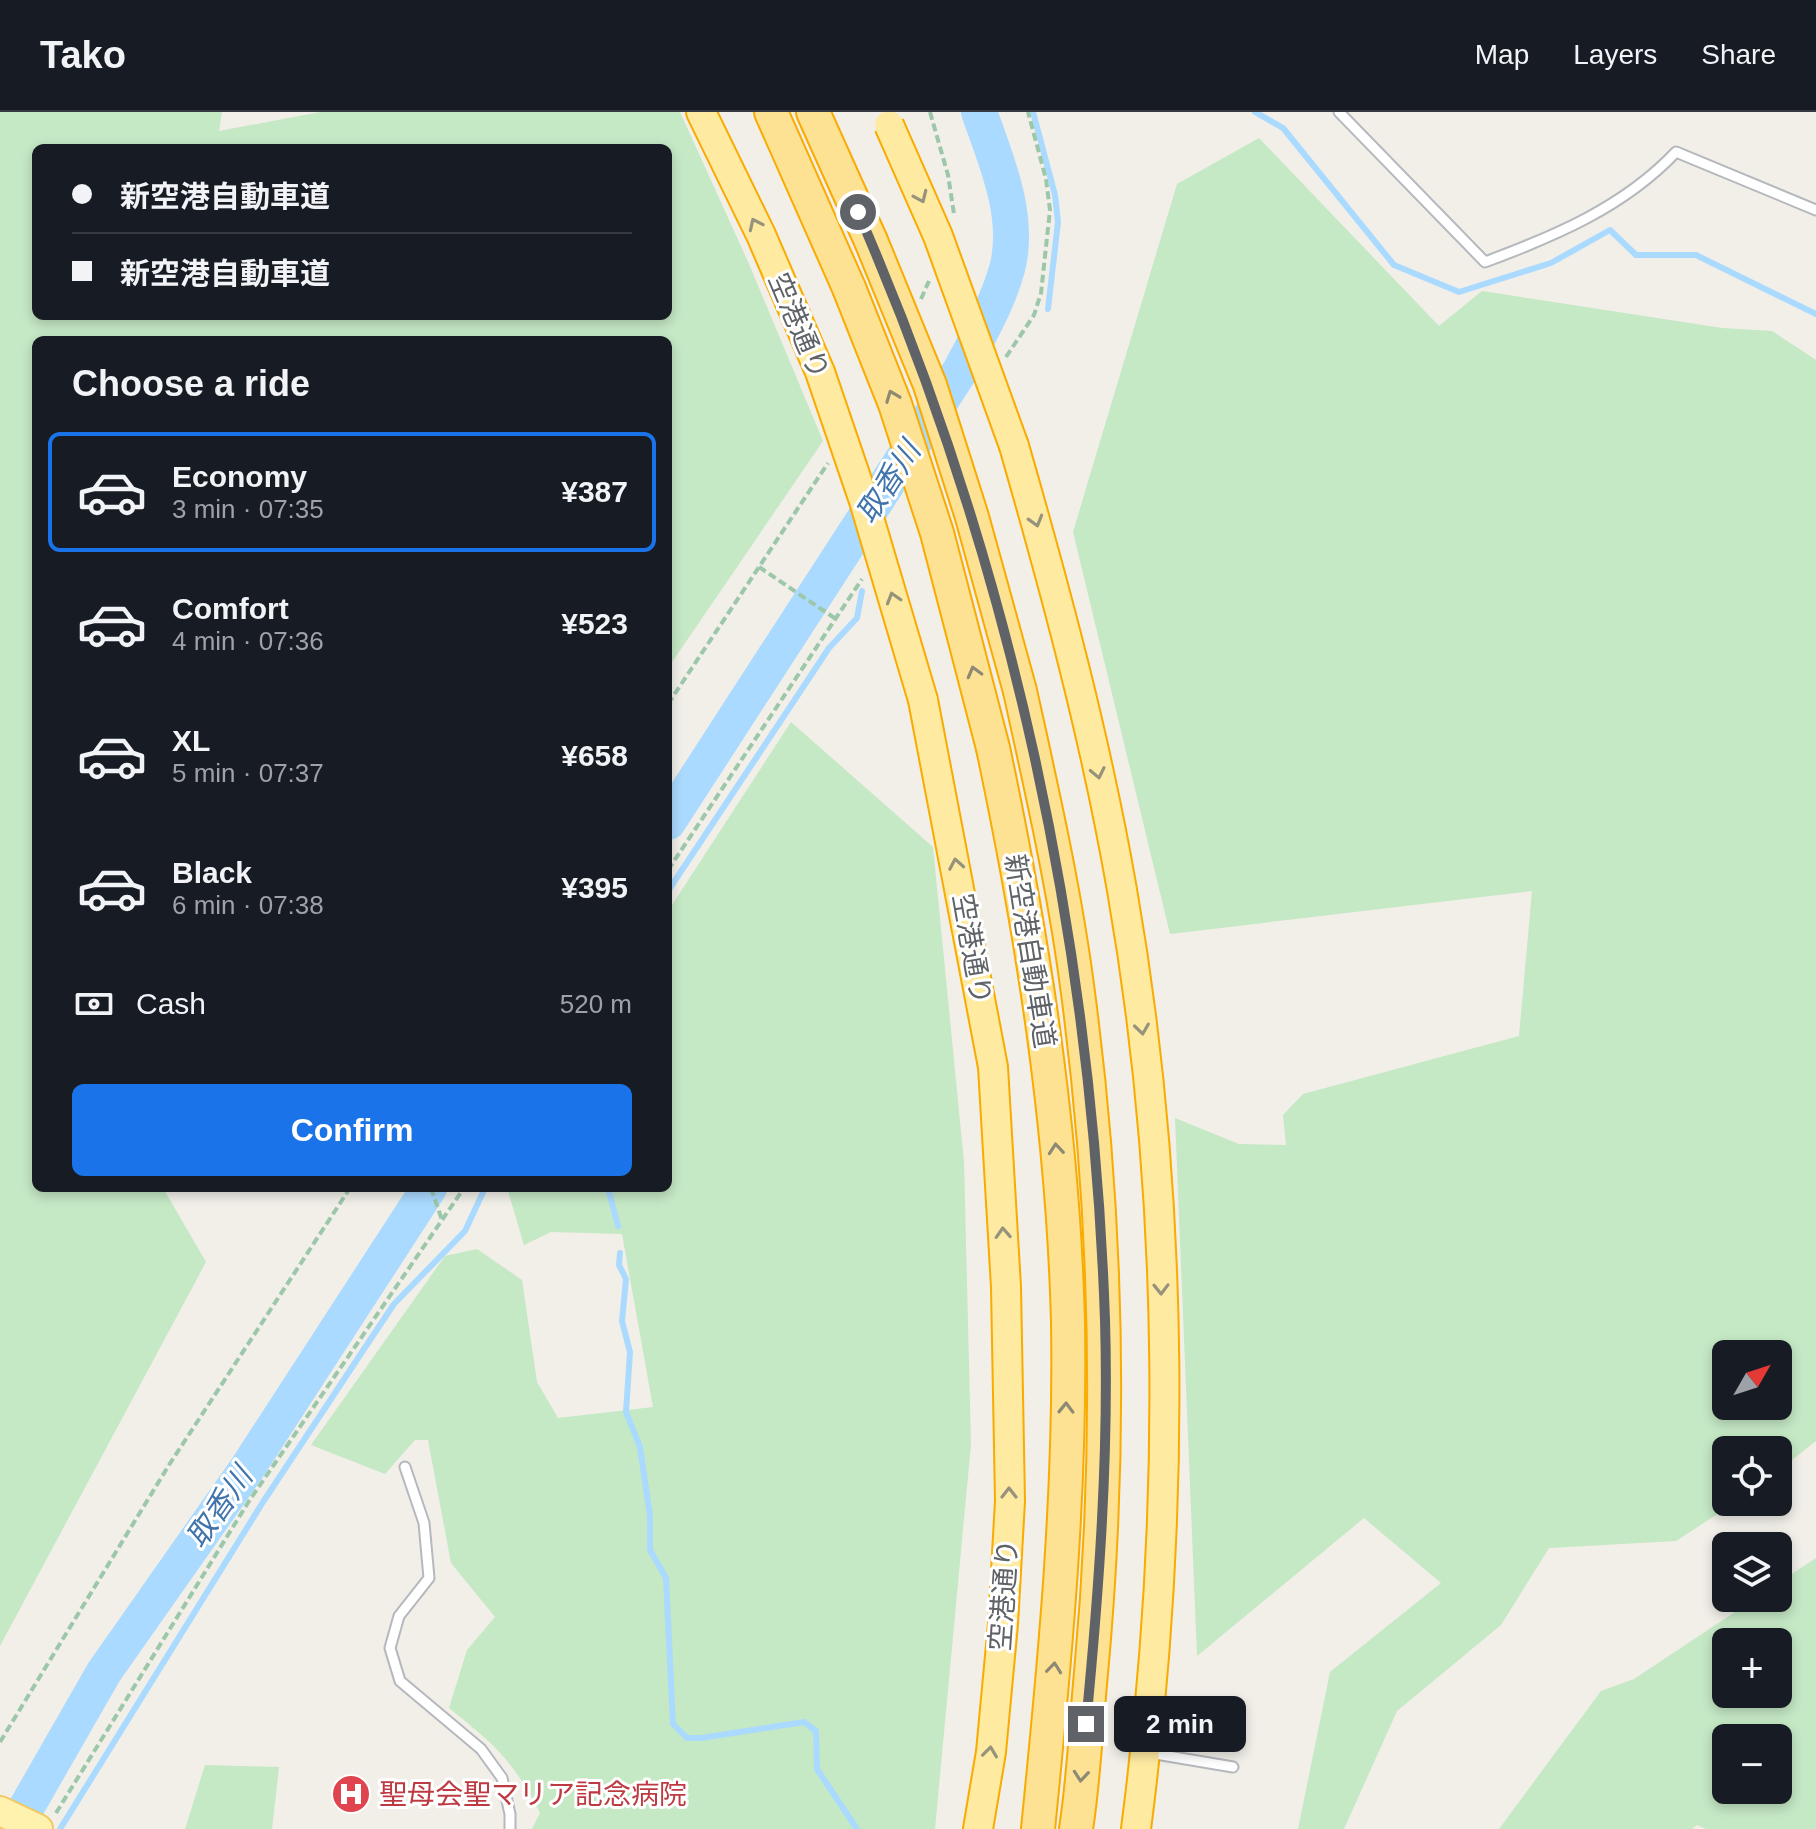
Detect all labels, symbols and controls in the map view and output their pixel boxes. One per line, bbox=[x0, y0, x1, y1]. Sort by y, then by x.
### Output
text: Tako bbox=[40, 34, 126, 76]
text: Map bbox=[1475, 39, 1529, 70]
text: Layers bbox=[1573, 39, 1657, 70]
text: Share bbox=[1701, 39, 1776, 70]
text: 新空港自動車道 bbox=[120, 180, 330, 213]
one-way arrow bbox=[911, 188, 927, 203]
route start bbox=[840, 194, 876, 230]
one-way arrow bbox=[749, 217, 765, 232]
text: 新空港自動車道 bbox=[120, 257, 330, 290]
street label: 空港通り bbox=[763, 268, 835, 384]
text: Choose a ride bbox=[72, 363, 310, 404]
one-way arrow bbox=[885, 390, 902, 404]
water label: 取香川 bbox=[850, 433, 928, 529]
icon: car bbox=[76, 456, 148, 528]
text: Economy bbox=[172, 460, 307, 493]
text: ¥387 bbox=[561, 475, 628, 508]
text: 3 min · 07:35 bbox=[172, 494, 324, 524]
one-way arrow bbox=[1027, 513, 1043, 527]
icon: car bbox=[76, 588, 148, 660]
text: Comfort bbox=[172, 592, 289, 625]
one-way arrow bbox=[886, 592, 902, 605]
text: ¥523 bbox=[561, 607, 628, 640]
text: 4 min · 07:36 bbox=[172, 626, 324, 656]
one-way arrow bbox=[966, 666, 983, 680]
icon: car bbox=[76, 720, 148, 792]
text: XL bbox=[172, 724, 210, 757]
text: ¥658 bbox=[561, 739, 628, 772]
text: 5 min · 07:37 bbox=[172, 758, 324, 788]
one-way arrow bbox=[1089, 766, 1106, 780]
icon: car bbox=[76, 852, 148, 924]
street label: 新空港自動車道 bbox=[999, 852, 1061, 1050]
text: Black bbox=[172, 856, 252, 889]
one-way arrow bbox=[949, 858, 966, 871]
text: ¥395 bbox=[561, 871, 628, 904]
text: 6 min · 07:38 bbox=[172, 890, 324, 920]
street label: 空港通り bbox=[947, 891, 997, 1007]
icon: cash bbox=[72, 982, 116, 1026]
text: Cash bbox=[136, 987, 206, 1020]
text: 520 m bbox=[560, 989, 632, 1019]
one-way arrow bbox=[1133, 1022, 1150, 1036]
button: Confirm bbox=[72, 1084, 632, 1176]
one-way arrow bbox=[1048, 1142, 1065, 1155]
one-way arrow bbox=[995, 1226, 1012, 1239]
one-way arrow bbox=[1152, 1283, 1170, 1296]
north arrow bbox=[1712, 1340, 1792, 1420]
map controls bbox=[1712, 1340, 1792, 1804]
one-way arrow bbox=[1057, 1401, 1074, 1414]
button: locate bbox=[1712, 1436, 1792, 1516]
water label: 取香川 bbox=[180, 1458, 260, 1553]
one-way arrow bbox=[1000, 1486, 1018, 1499]
button: layers bbox=[1712, 1532, 1792, 1612]
street label: 空港通り bbox=[985, 1538, 1023, 1652]
button: + bbox=[1712, 1628, 1792, 1708]
one-way arrow bbox=[1045, 1661, 1062, 1674]
callout: 2 min bbox=[1114, 1696, 1246, 1752]
route end bbox=[1068, 1706, 1104, 1742]
text: 2 min bbox=[1146, 1709, 1214, 1739]
button: − bbox=[1712, 1724, 1792, 1804]
one-way arrow bbox=[981, 1745, 998, 1759]
one-way arrow bbox=[1073, 1770, 1090, 1783]
hospital icon: 聖母会聖マリア記念病院 bbox=[330, 1773, 372, 1815]
place label: 聖母会聖マリア記念病院 bbox=[379, 1779, 687, 1810]

